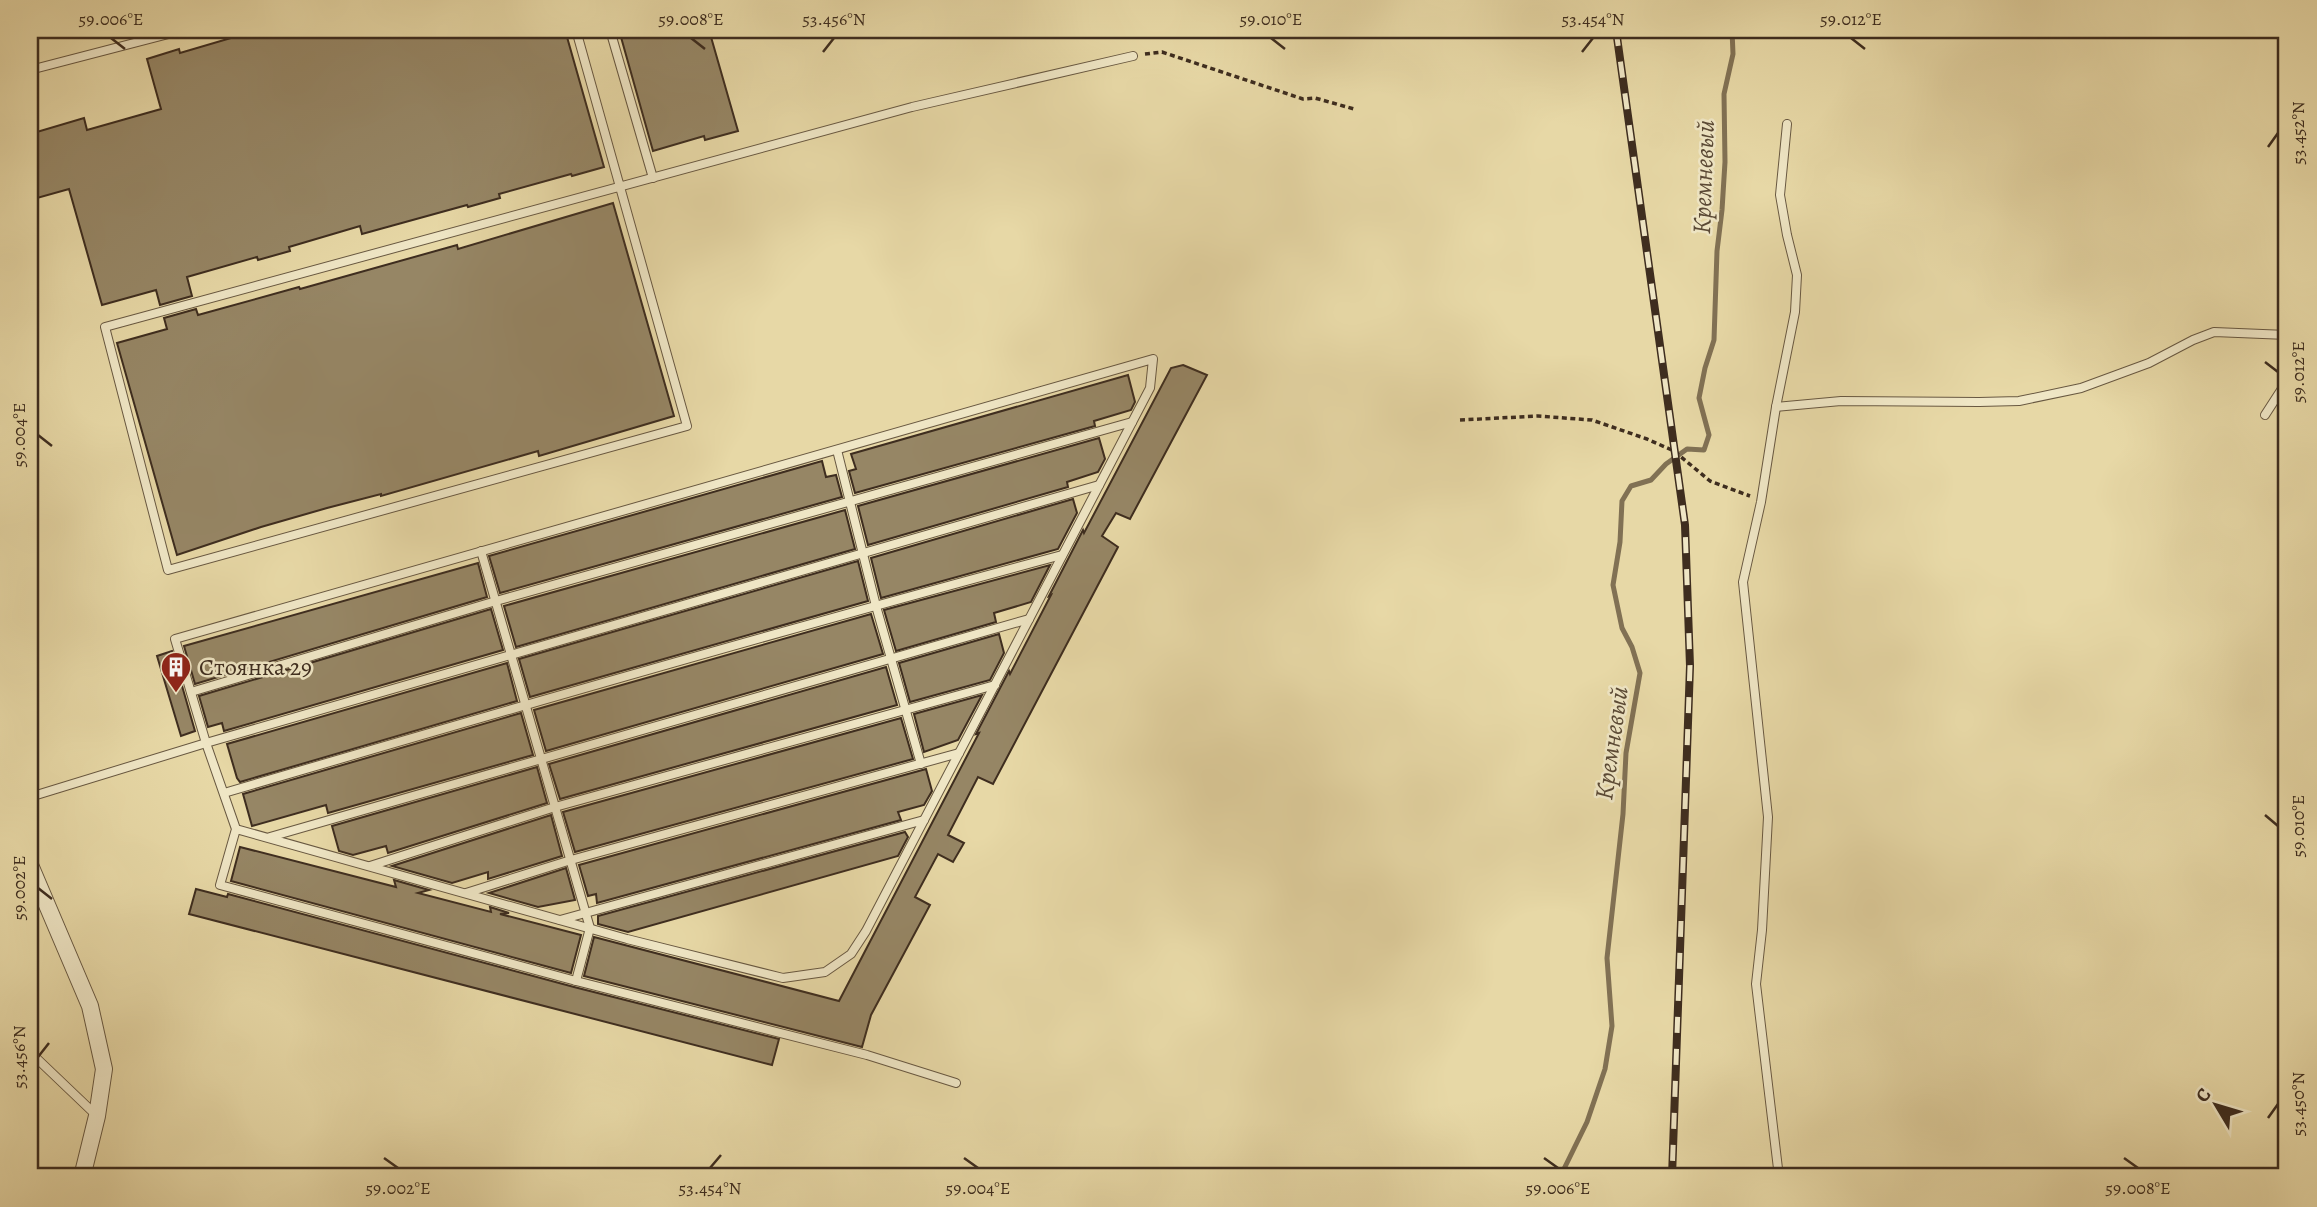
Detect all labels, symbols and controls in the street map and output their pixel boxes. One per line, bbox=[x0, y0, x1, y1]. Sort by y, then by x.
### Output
text: 59.006°E bbox=[79, 7, 144, 31]
text: 59.008°E bbox=[658, 7, 724, 31]
text: 53.456°N bbox=[802, 7, 866, 31]
text: 59.010°E bbox=[1240, 7, 1302, 31]
text: 53.454°N bbox=[1561, 7, 1625, 31]
text: 59.012°E bbox=[1820, 7, 1882, 31]
text: 53.452°N bbox=[2286, 101, 2310, 165]
water label: Кремневый bbox=[1684, 119, 1723, 235]
text: 59.012°E bbox=[2286, 341, 2310, 403]
text: 59.004°E bbox=[7, 403, 31, 467]
building icon: Стоянка 29 bbox=[159, 650, 193, 694]
place label: Стоянка 29 bbox=[199, 651, 312, 683]
water label: Кремневый bbox=[1586, 684, 1637, 802]
text: 59.010°E bbox=[2286, 795, 2310, 857]
text: 59.002°E bbox=[7, 855, 31, 921]
text: 53.456°N bbox=[7, 1025, 31, 1089]
north arrow bbox=[2180, 1070, 2250, 1140]
text: 53.450°N bbox=[2286, 1072, 2310, 1136]
text: С bbox=[2190, 1083, 2217, 1108]
text: 59.002°E bbox=[365, 1176, 431, 1200]
text: 53.454°N bbox=[678, 1176, 742, 1200]
text: 59.004°E bbox=[946, 1176, 1010, 1200]
text: 59.006°E bbox=[1526, 1176, 1591, 1200]
text: 59.008°E bbox=[2105, 1176, 2171, 1200]

